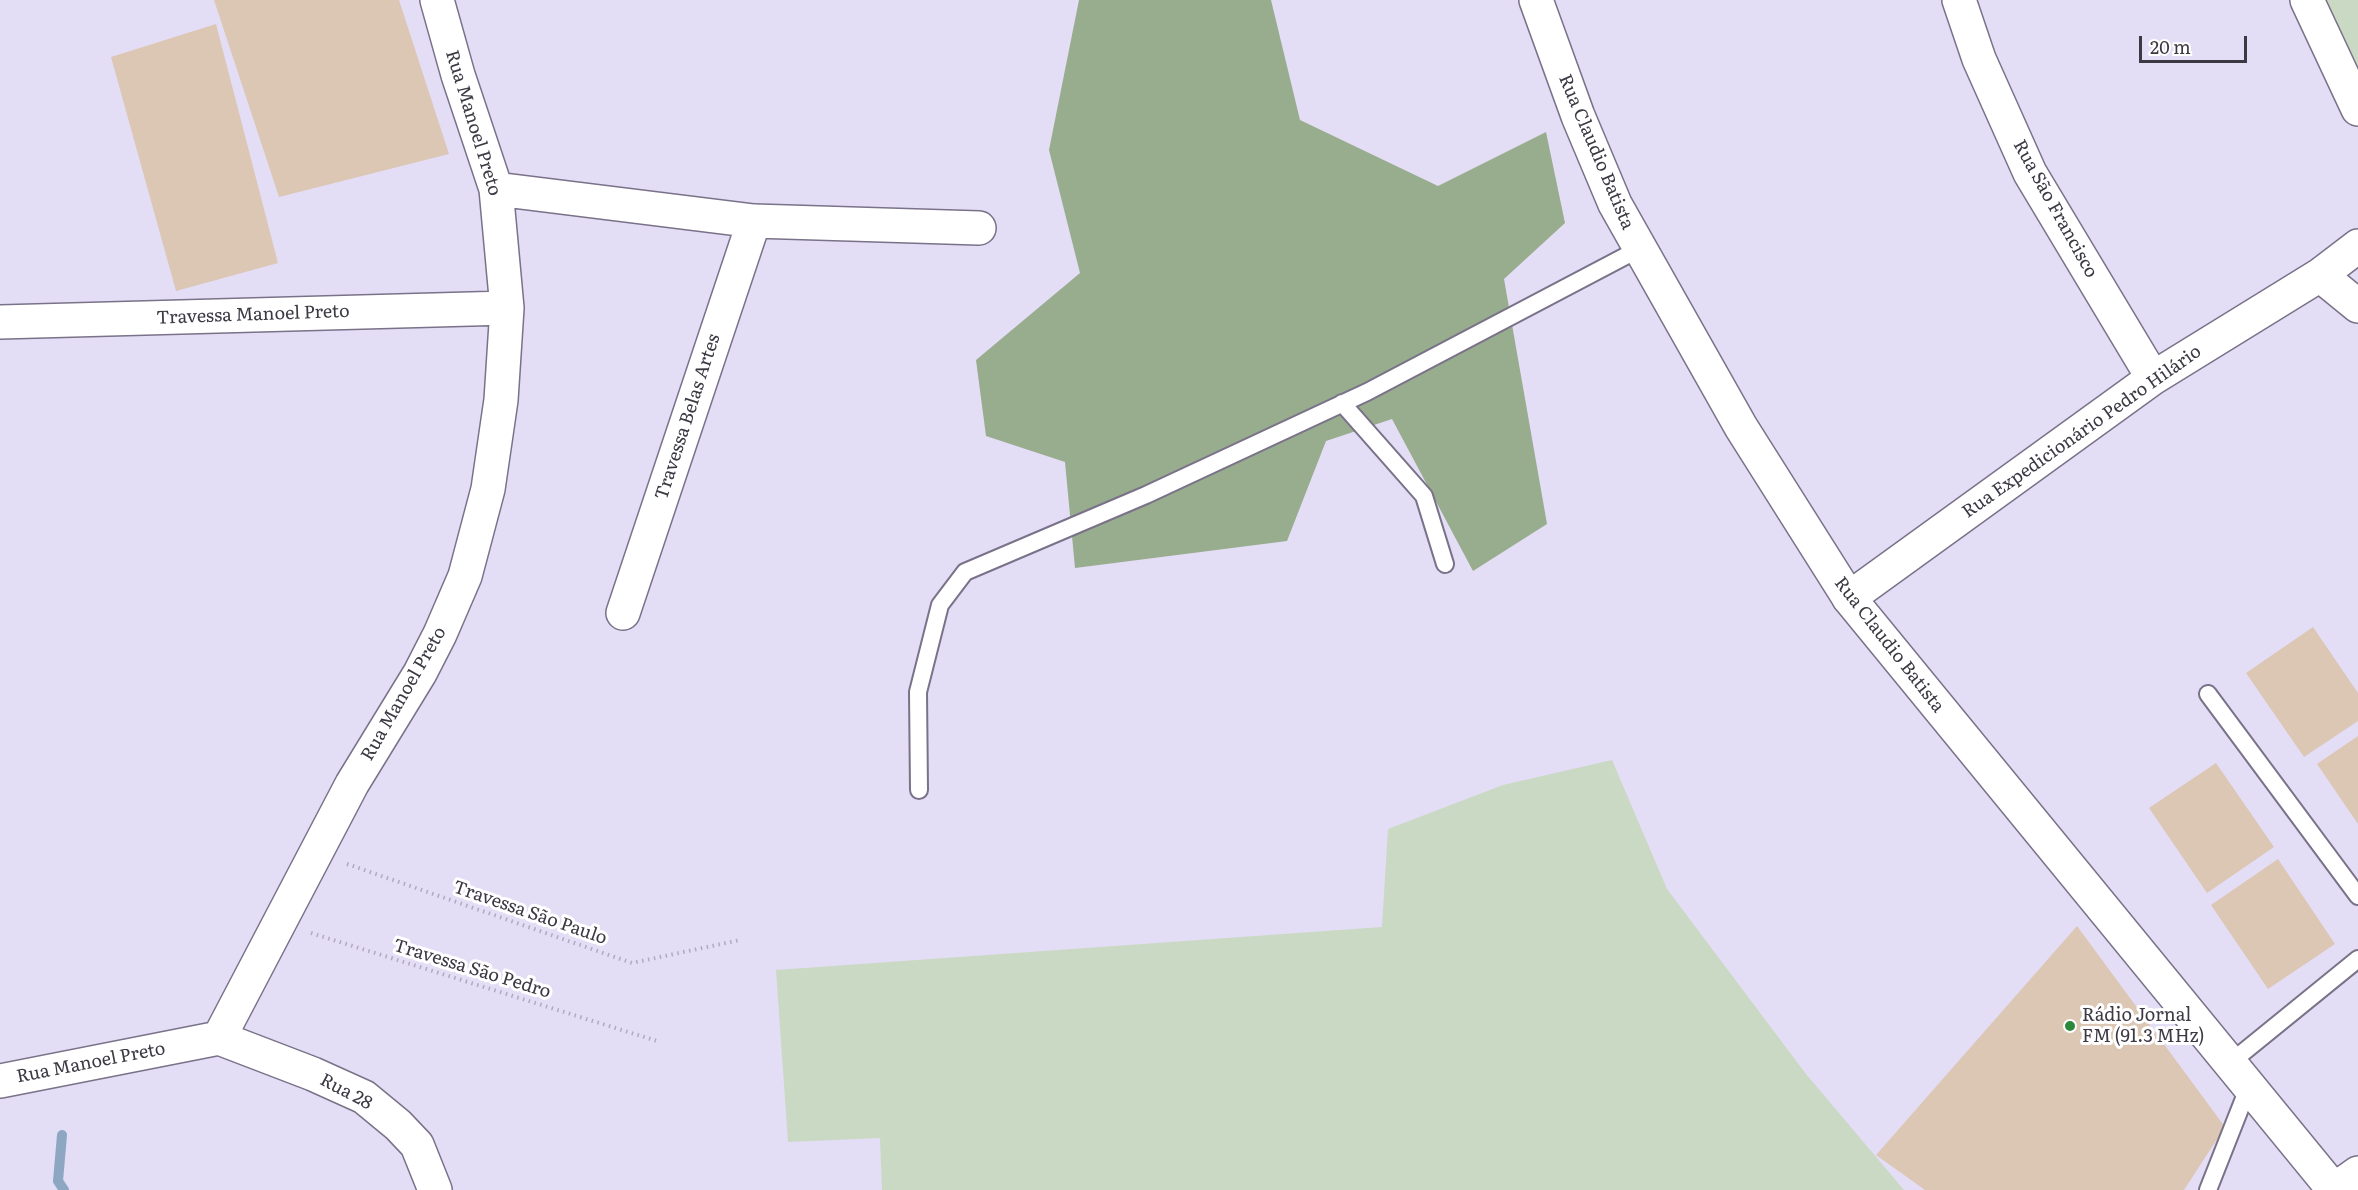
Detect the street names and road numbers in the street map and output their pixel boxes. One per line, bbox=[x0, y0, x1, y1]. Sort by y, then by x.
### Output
street label: Rua Manoel Preto bbox=[441, 48, 505, 198]
street label: Rua Claudio Batista bbox=[1554, 71, 1638, 233]
street label: Rua São Francisco bbox=[2008, 136, 2102, 282]
street label: Travessa Manoel Preto bbox=[156, 301, 350, 329]
street label: Travessa Belas Artes bbox=[651, 331, 725, 503]
street label: Rua Expedicionário Pedro Hilário bbox=[1958, 341, 2206, 523]
street label: Rua Claudio Batista bbox=[1829, 573, 1949, 717]
street label: Rua Manoel Preto bbox=[357, 623, 451, 765]
street label: Travessa São Paulo bbox=[450, 877, 610, 949]
street label: Travessa São Pedro bbox=[391, 935, 553, 1003]
street label: Rua Manoel Preto bbox=[15, 1038, 167, 1088]
street label: Rua 28 bbox=[316, 1069, 376, 1115]

